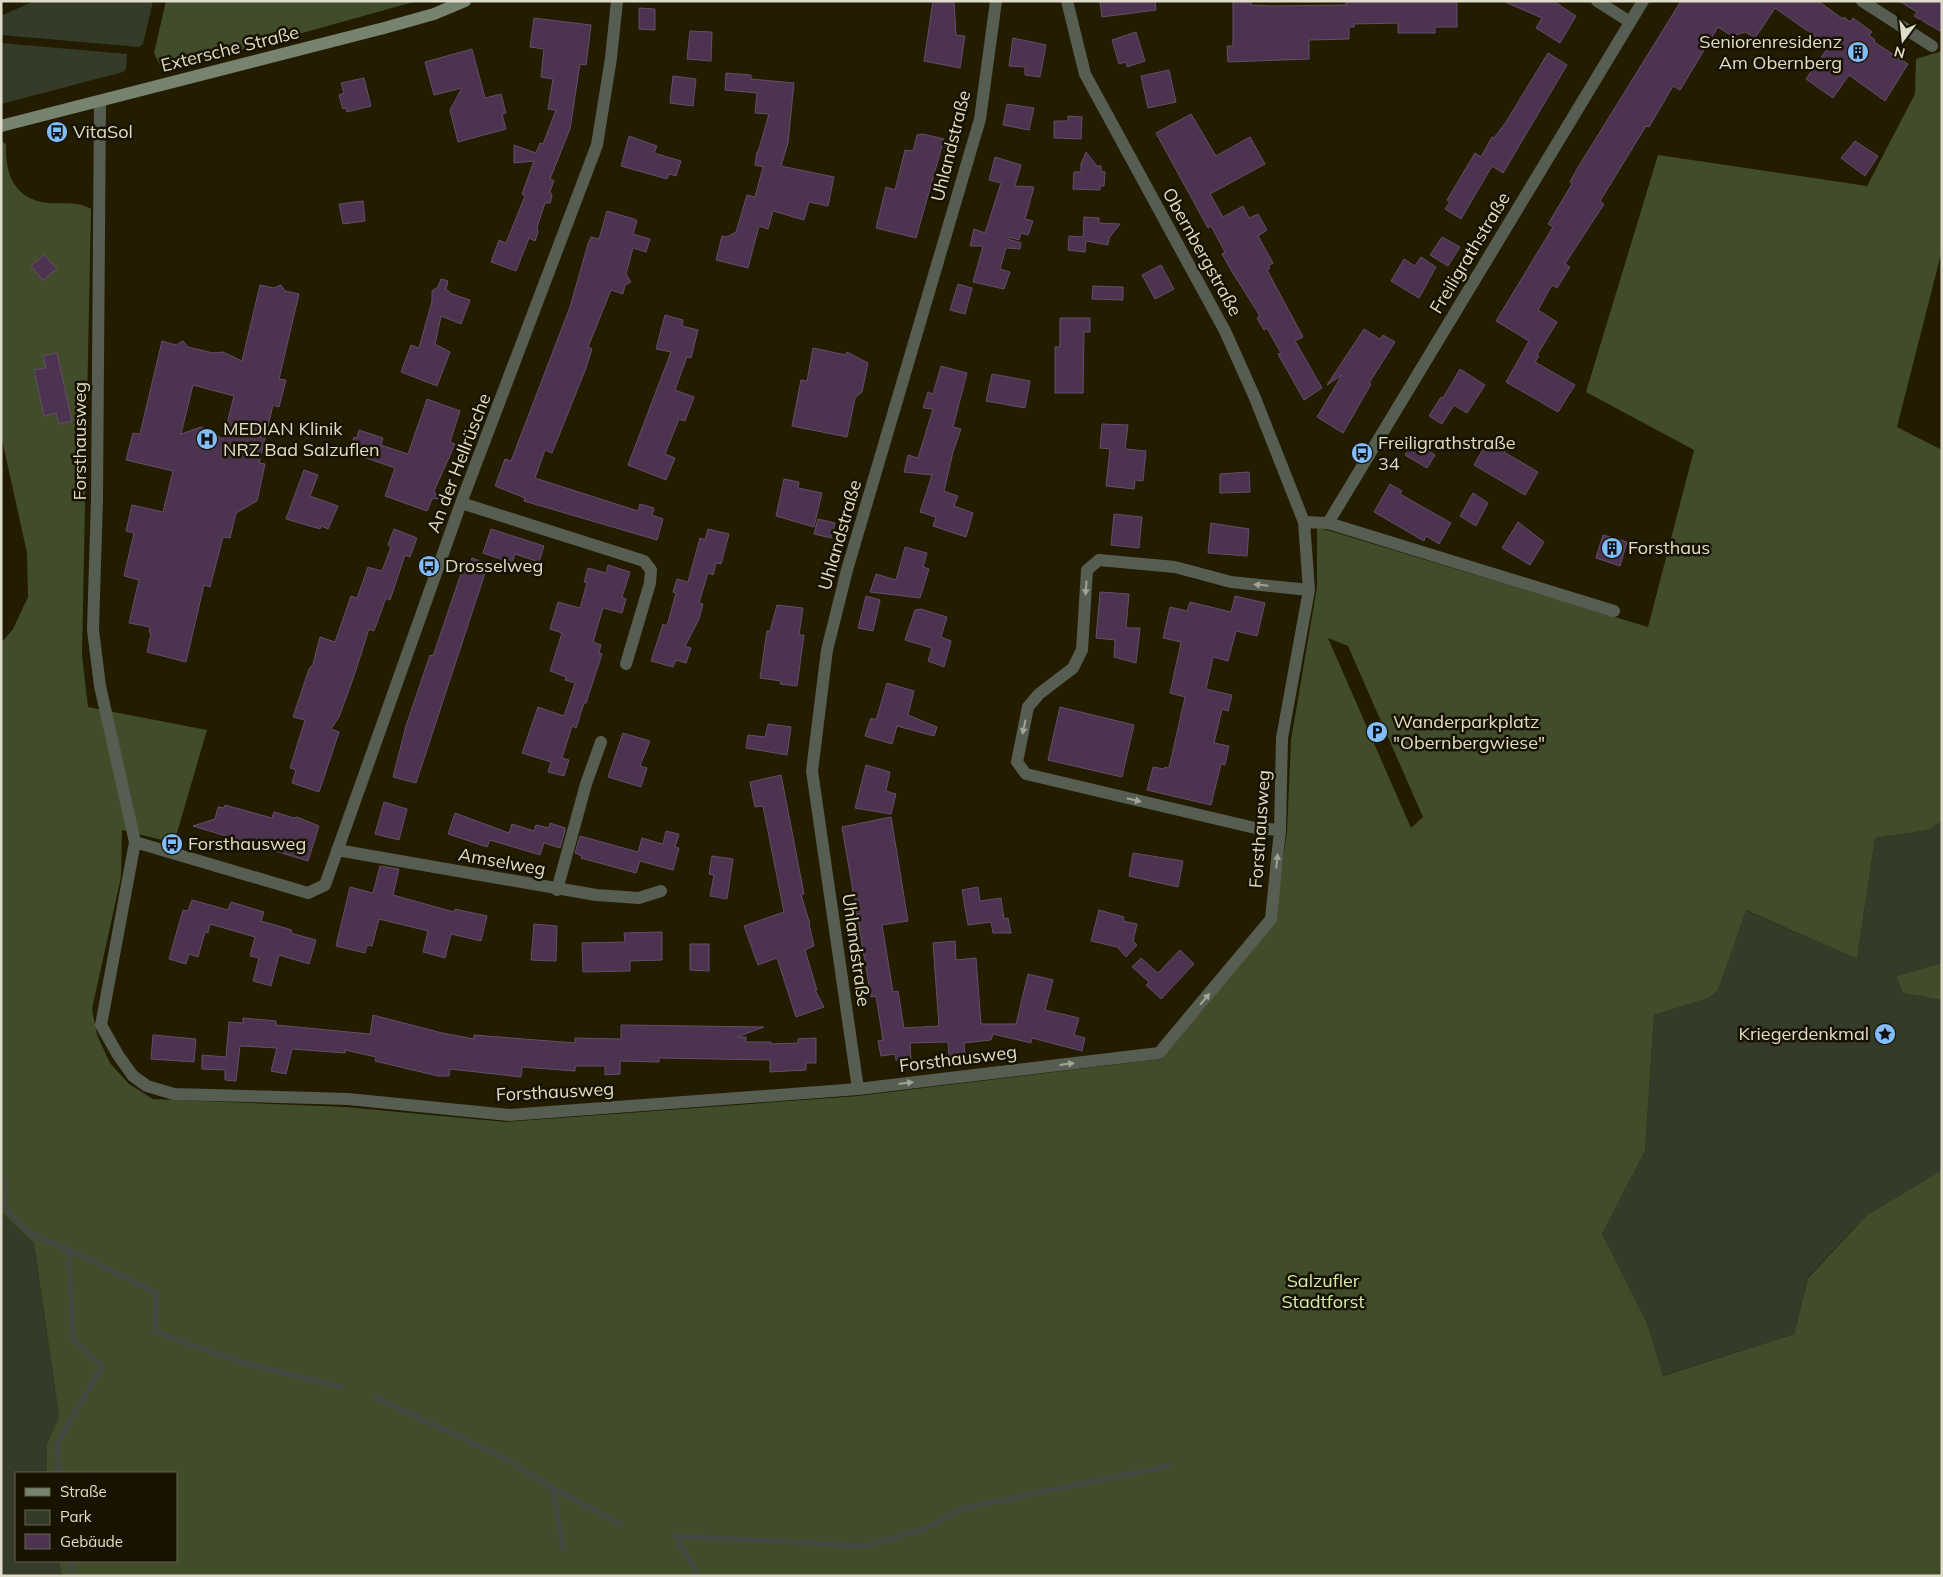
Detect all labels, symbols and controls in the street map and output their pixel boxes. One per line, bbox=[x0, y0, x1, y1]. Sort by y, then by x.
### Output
north arrow bbox=[1878, 15, 1928, 65]
street label: Extersche Straße bbox=[158, 20, 301, 77]
place label: Seniorenresidenz Am Obernberg bbox=[1699, 30, 1842, 74]
building icon: Seniorenresidenz Am Obernberg bbox=[1846, 40, 1870, 64]
text: N bbox=[1892, 42, 1907, 63]
street label: Uhlandstraße bbox=[926, 88, 975, 204]
bus stop icon: VitaSol bbox=[45, 120, 69, 144]
place label: VitaSol bbox=[73, 120, 133, 143]
street label: Obernbergstraße bbox=[1158, 184, 1247, 320]
street label: Freiligrathstraße bbox=[1424, 188, 1515, 318]
street label: Forsthausweg bbox=[68, 382, 91, 500]
street label: An der Hellrüsche bbox=[421, 390, 496, 536]
place label: MEDIAN Klinik NRZ Bad Salzuflen bbox=[223, 417, 380, 461]
hospital icon: MEDIAN Klinik NRZ Bad Salzuflen bbox=[195, 427, 219, 451]
place label: Freiligrathstraße 34 bbox=[1378, 431, 1516, 475]
bus stop icon: Freiligrathstraße 34 bbox=[1350, 441, 1374, 465]
street label: Uhlandstraße bbox=[813, 477, 866, 593]
building icon: Forsthaus bbox=[1600, 536, 1624, 560]
place label: Forsthaus bbox=[1628, 536, 1710, 559]
bus stop icon: Drosselweg bbox=[417, 554, 441, 578]
place label: Drosselweg bbox=[445, 554, 543, 577]
one-way arrow bbox=[1082, 580, 1090, 596]
one-way arrow bbox=[1253, 581, 1269, 589]
place label: Wanderparkplatz "Obernbergwiese" bbox=[1393, 710, 1545, 754]
one-way arrow bbox=[1020, 719, 1028, 734]
parking icon: Wanderparkplatz "Obernbergwiese" bbox=[1365, 720, 1389, 744]
street label: Forsthausweg bbox=[1244, 769, 1275, 889]
one-way arrow bbox=[1127, 796, 1142, 804]
bus stop icon: Forsthausweg bbox=[160, 832, 184, 856]
place label: Forsthausweg bbox=[188, 832, 306, 855]
street label: Amselweg bbox=[457, 843, 548, 880]
one-way arrow bbox=[1273, 853, 1281, 869]
street label: Uhlandstraße bbox=[837, 892, 876, 1008]
one-way arrow bbox=[1199, 993, 1210, 1006]
place label: Kriegerdenkmal bbox=[1739, 1022, 1869, 1045]
place icon: Kriegerdenkmal bbox=[1873, 1022, 1897, 1046]
street label: Forsthausweg bbox=[898, 1040, 1018, 1077]
one-way arrow bbox=[1060, 1060, 1076, 1068]
street label: Forsthausweg bbox=[495, 1077, 615, 1106]
one-way arrow bbox=[898, 1079, 914, 1087]
park label: Salzufler Stadtforst bbox=[1281, 1269, 1365, 1313]
legend bbox=[15, 1472, 178, 1562]
text: Straße bbox=[60, 1482, 107, 1501]
text: Park bbox=[60, 1507, 92, 1526]
text: Gebäude bbox=[60, 1532, 123, 1551]

